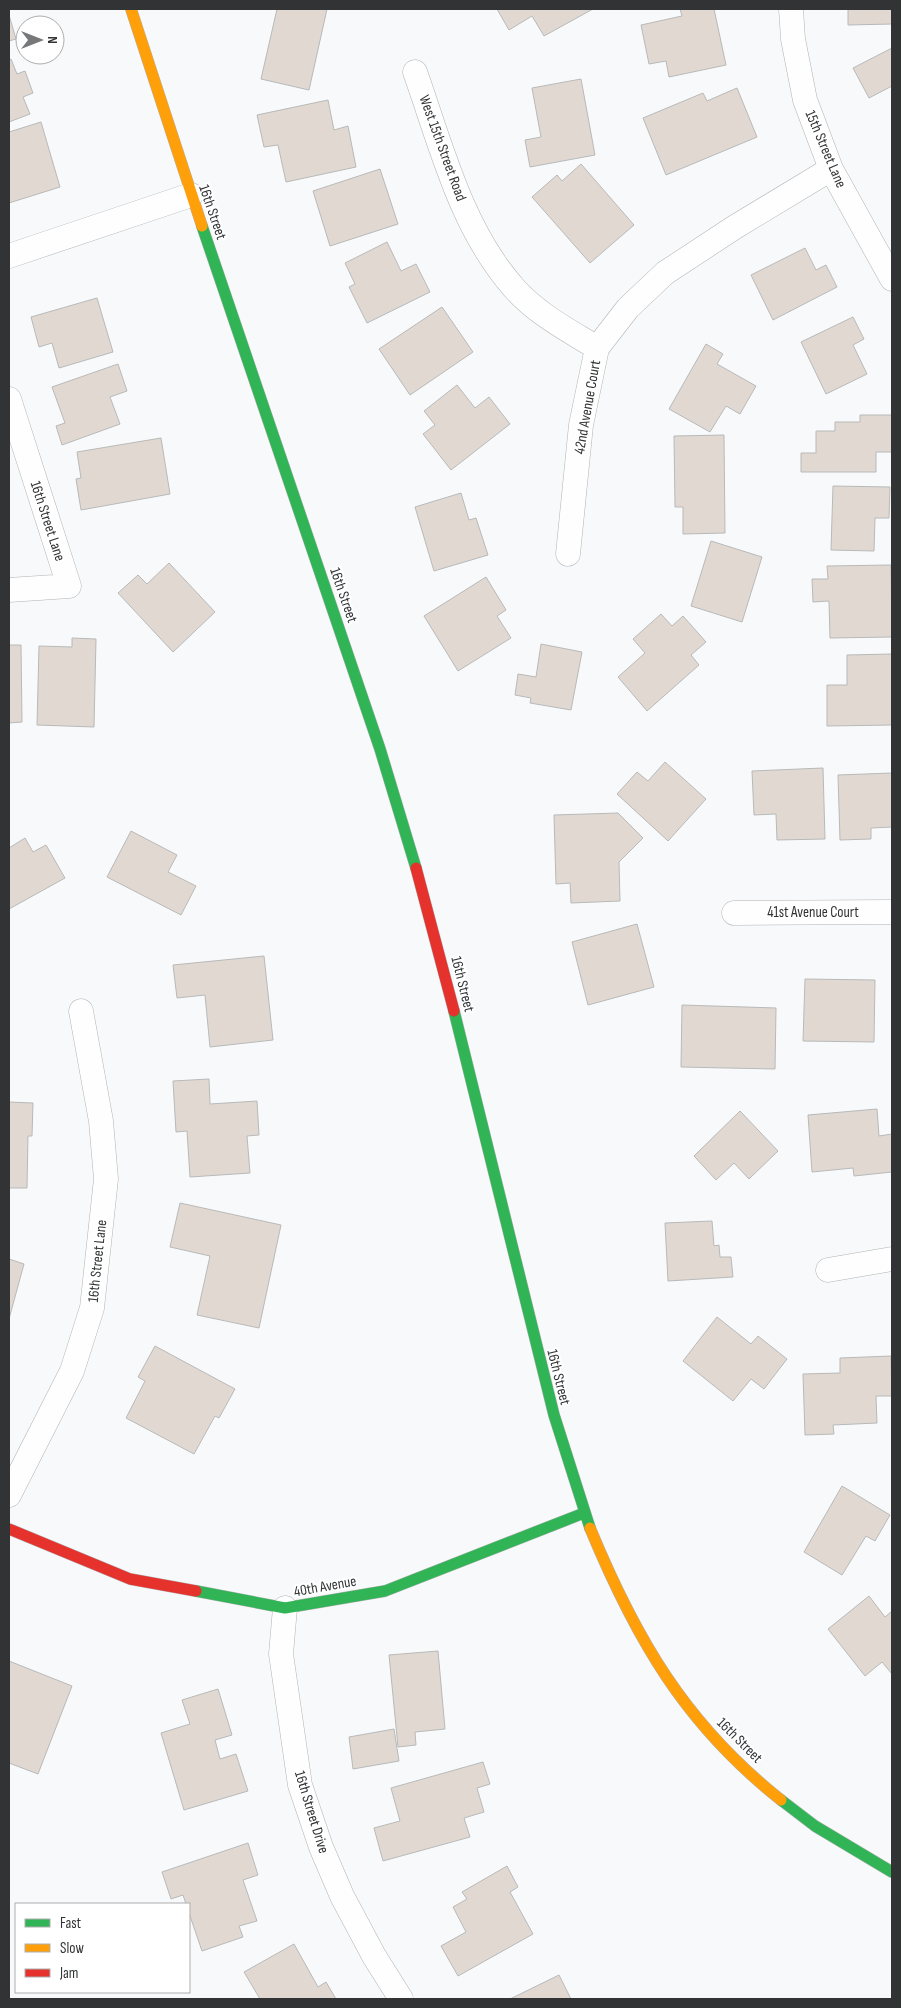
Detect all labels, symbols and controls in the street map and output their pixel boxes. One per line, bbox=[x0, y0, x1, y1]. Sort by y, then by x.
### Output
north arrow bbox=[15, 15, 65, 65]
text: N bbox=[44, 36, 61, 44]
street label: West 15th Street Road bbox=[415, 93, 471, 204]
street label: 15th Street Lane bbox=[801, 108, 850, 191]
street label: 16th Street bbox=[194, 182, 231, 243]
street label: 42nd Avenue Court bbox=[570, 358, 605, 456]
street label: 16th Street Lane bbox=[26, 479, 69, 564]
street label: 16th Street bbox=[325, 565, 362, 626]
street label: 41st Avenue Court bbox=[767, 903, 859, 922]
street label: 16th Street bbox=[446, 954, 479, 1014]
street label: 16th Street Lane bbox=[84, 1219, 111, 1303]
street label: 16th Street bbox=[542, 1347, 575, 1407]
street label: 40th Avenue bbox=[292, 1572, 358, 1601]
street label: 16th Street bbox=[713, 1714, 767, 1767]
street label: 16th Street Drive bbox=[290, 1769, 333, 1856]
legend bbox=[15, 1903, 190, 1993]
text: Fast bbox=[60, 1914, 82, 1933]
text: Slow bbox=[60, 1939, 84, 1958]
text: Jam bbox=[59, 1964, 78, 1983]

